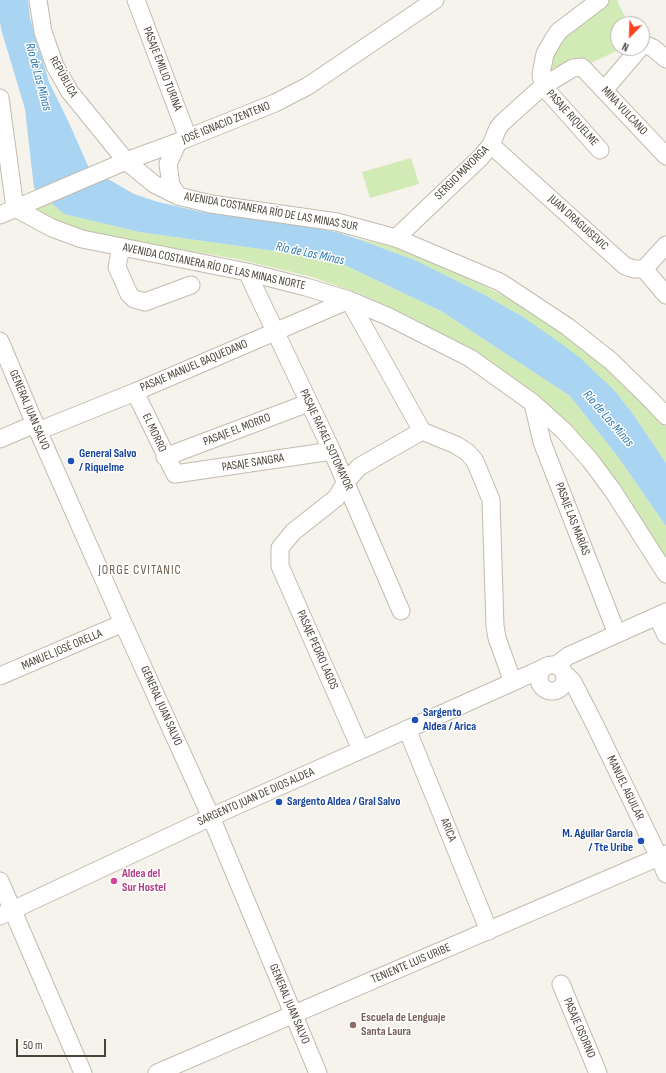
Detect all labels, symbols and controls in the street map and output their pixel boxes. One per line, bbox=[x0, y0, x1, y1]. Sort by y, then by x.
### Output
north arrow bbox=[610, 16, 650, 56]
street label: PASAJE EMILIO TURINA bbox=[139, 25, 185, 113]
text: N bbox=[620, 39, 631, 54]
water label: Río de Las Minas bbox=[21, 41, 55, 113]
street label: REPÚBLICA bbox=[46, 54, 80, 100]
street label: MINA VULCANO bbox=[598, 84, 650, 138]
street label: PASAJE RIQUELME bbox=[543, 87, 601, 149]
street label: JOSÉ IGNACIO ZENTENO bbox=[180, 99, 272, 147]
street label: SERGIO MAYORGA bbox=[432, 143, 492, 203]
street label: AVENIDA COSTANERA RÍO DE LAS MINAS SUR bbox=[183, 190, 359, 234]
street label: JUAN DRAGUISEVIC bbox=[545, 192, 611, 254]
water label: Río de Las Minas bbox=[274, 239, 346, 269]
street label: AVENIDA COSTANERA RÍO DE LAS MINAS NORTE bbox=[121, 241, 307, 293]
street label: PASAJE MANUEL BAQUEDANO bbox=[138, 337, 250, 395]
street label: GENERAL JUAN SALVO bbox=[6, 368, 52, 452]
street label: PASAJE RAFAEL SOTOMAYOR bbox=[296, 387, 356, 493]
water label: Río de Las Minas bbox=[579, 388, 637, 450]
street label: EL MORRO bbox=[139, 411, 169, 455]
street label: PASAJE EL MORRO bbox=[201, 411, 273, 449]
place label: General Salvo / Riquelme bbox=[79, 447, 137, 475]
street label: PASAJE SANGRA bbox=[221, 451, 285, 475]
marker: General Salvo / Riquelme bbox=[66, 456, 76, 466]
street label: PASAJE LAS MARÍAS bbox=[551, 481, 593, 557]
district label: JORGE CVITANIC bbox=[98, 563, 182, 579]
street label: PASAJE PEDRO LAGOS bbox=[293, 608, 341, 692]
street label: MANUEL JOSÉ ORELLA bbox=[19, 626, 105, 674]
street label: GENERAL JUAN SALVO bbox=[137, 664, 185, 748]
place label: Sargento Aldea / Arica bbox=[423, 706, 476, 734]
marker: Sargento Aldea / Arica bbox=[410, 715, 420, 725]
street label: MANUEL AGUILAR bbox=[603, 753, 647, 823]
street label: SARGENTO JUAN DE DIOS ALDEA bbox=[195, 765, 317, 829]
place label: Sargento Aldea / Gral Salvo bbox=[287, 795, 400, 809]
marker: Sargento Aldea / Gral Salvo bbox=[274, 797, 284, 807]
street label: ARICA bbox=[437, 816, 459, 844]
place label: M. Aguilar García / Tte Uribe bbox=[562, 827, 633, 855]
marker: M. Aguilar García / Tte Uribe bbox=[636, 836, 646, 846]
place label: Aldea del Sur Hostel bbox=[122, 867, 166, 895]
marker: Aldea del Sur Hostel bbox=[109, 876, 119, 886]
street label: TENIENTE LUIS URIBE bbox=[369, 941, 453, 987]
street label: GENERAL JUAN SALVO bbox=[266, 962, 312, 1046]
street label: PASAJE OSORNO bbox=[560, 996, 598, 1060]
place label: Escuela de Lenguaje Santa Laura bbox=[361, 1011, 446, 1039]
marker: Escuela de Lenguaje Santa Laura bbox=[348, 1020, 358, 1030]
scale bar bbox=[18, 1031, 108, 1057]
text: 50 m bbox=[23, 1038, 43, 1053]

